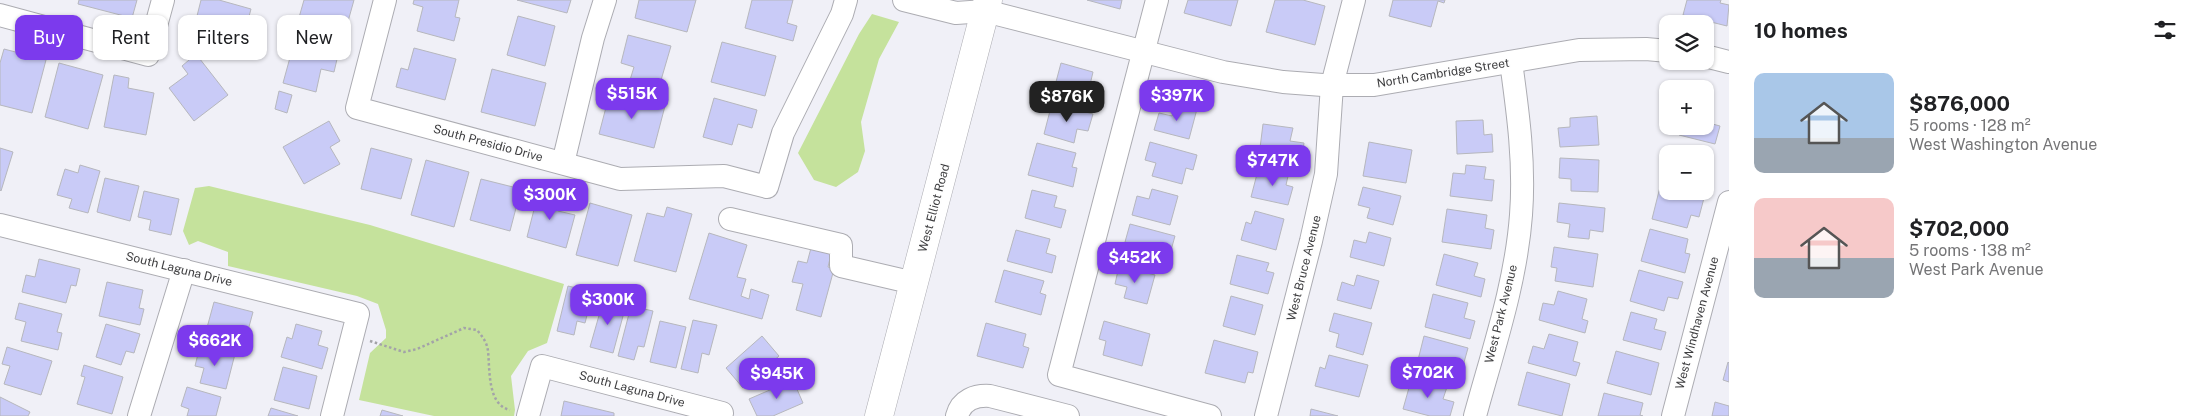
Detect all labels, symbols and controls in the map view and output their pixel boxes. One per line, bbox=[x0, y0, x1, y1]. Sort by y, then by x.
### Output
chip: Buy bbox=[15, 15, 83, 60]
chip: Rent bbox=[93, 15, 168, 60]
chip: Filters bbox=[178, 15, 267, 60]
chip: New bbox=[277, 15, 351, 60]
map controls bbox=[1659, 15, 1714, 200]
button: layers bbox=[1659, 15, 1714, 70]
icon: filters bbox=[2151, 16, 2179, 44]
text: 10 homes bbox=[1754, 18, 1848, 43]
street label: North Cambridge Street bbox=[1376, 56, 1511, 90]
pin: $515K bbox=[597, 78, 667, 120]
pin: $876K bbox=[1032, 80, 1102, 123]
pin: $397K bbox=[1142, 80, 1212, 122]
button: + bbox=[1659, 80, 1714, 135]
text: $515K bbox=[607, 84, 657, 103]
text: $397K bbox=[1150, 86, 1204, 105]
text: $876K bbox=[1040, 87, 1094, 106]
text: $876,000 bbox=[1909, 91, 2010, 116]
icon: home bbox=[1794, 93, 1854, 153]
text: 5 rooms · 128 m² bbox=[1909, 116, 2031, 135]
street label: South Presidio Drive bbox=[432, 122, 545, 164]
text: West Washington Avenue bbox=[1909, 135, 2097, 154]
pin: $747K bbox=[1238, 144, 1308, 187]
button: − bbox=[1659, 145, 1714, 200]
text: $747K bbox=[1247, 151, 1299, 170]
street label: West Elliot Road bbox=[915, 162, 953, 254]
pin: $300K bbox=[515, 178, 585, 221]
text: $300K bbox=[523, 185, 577, 204]
street label: West Bruce Avenue bbox=[1284, 214, 1324, 322]
text: $702,000 bbox=[1909, 216, 2009, 241]
icon: home bbox=[1794, 218, 1854, 278]
text: 5 rooms · 138 m² bbox=[1909, 241, 2031, 260]
pin: $452K bbox=[1100, 242, 1170, 284]
text: $452K bbox=[1108, 248, 1162, 267]
street label: South Laguna Drive bbox=[124, 249, 234, 289]
street label: West Windhaven Avenue bbox=[1673, 255, 1721, 391]
text: West Park Avenue bbox=[1909, 260, 2044, 279]
street label: West Park Avenue bbox=[1482, 263, 1520, 365]
pin: $300K bbox=[573, 284, 643, 326]
text: $300K bbox=[581, 290, 635, 309]
pin: $662K bbox=[180, 324, 250, 367]
text: $662K bbox=[188, 331, 242, 350]
pin: $702K bbox=[1393, 356, 1463, 399]
pin: $945K bbox=[742, 358, 812, 400]
text: $702K bbox=[1402, 363, 1454, 382]
text: $945K bbox=[750, 364, 804, 383]
street label: South Laguna Drive bbox=[577, 368, 687, 410]

